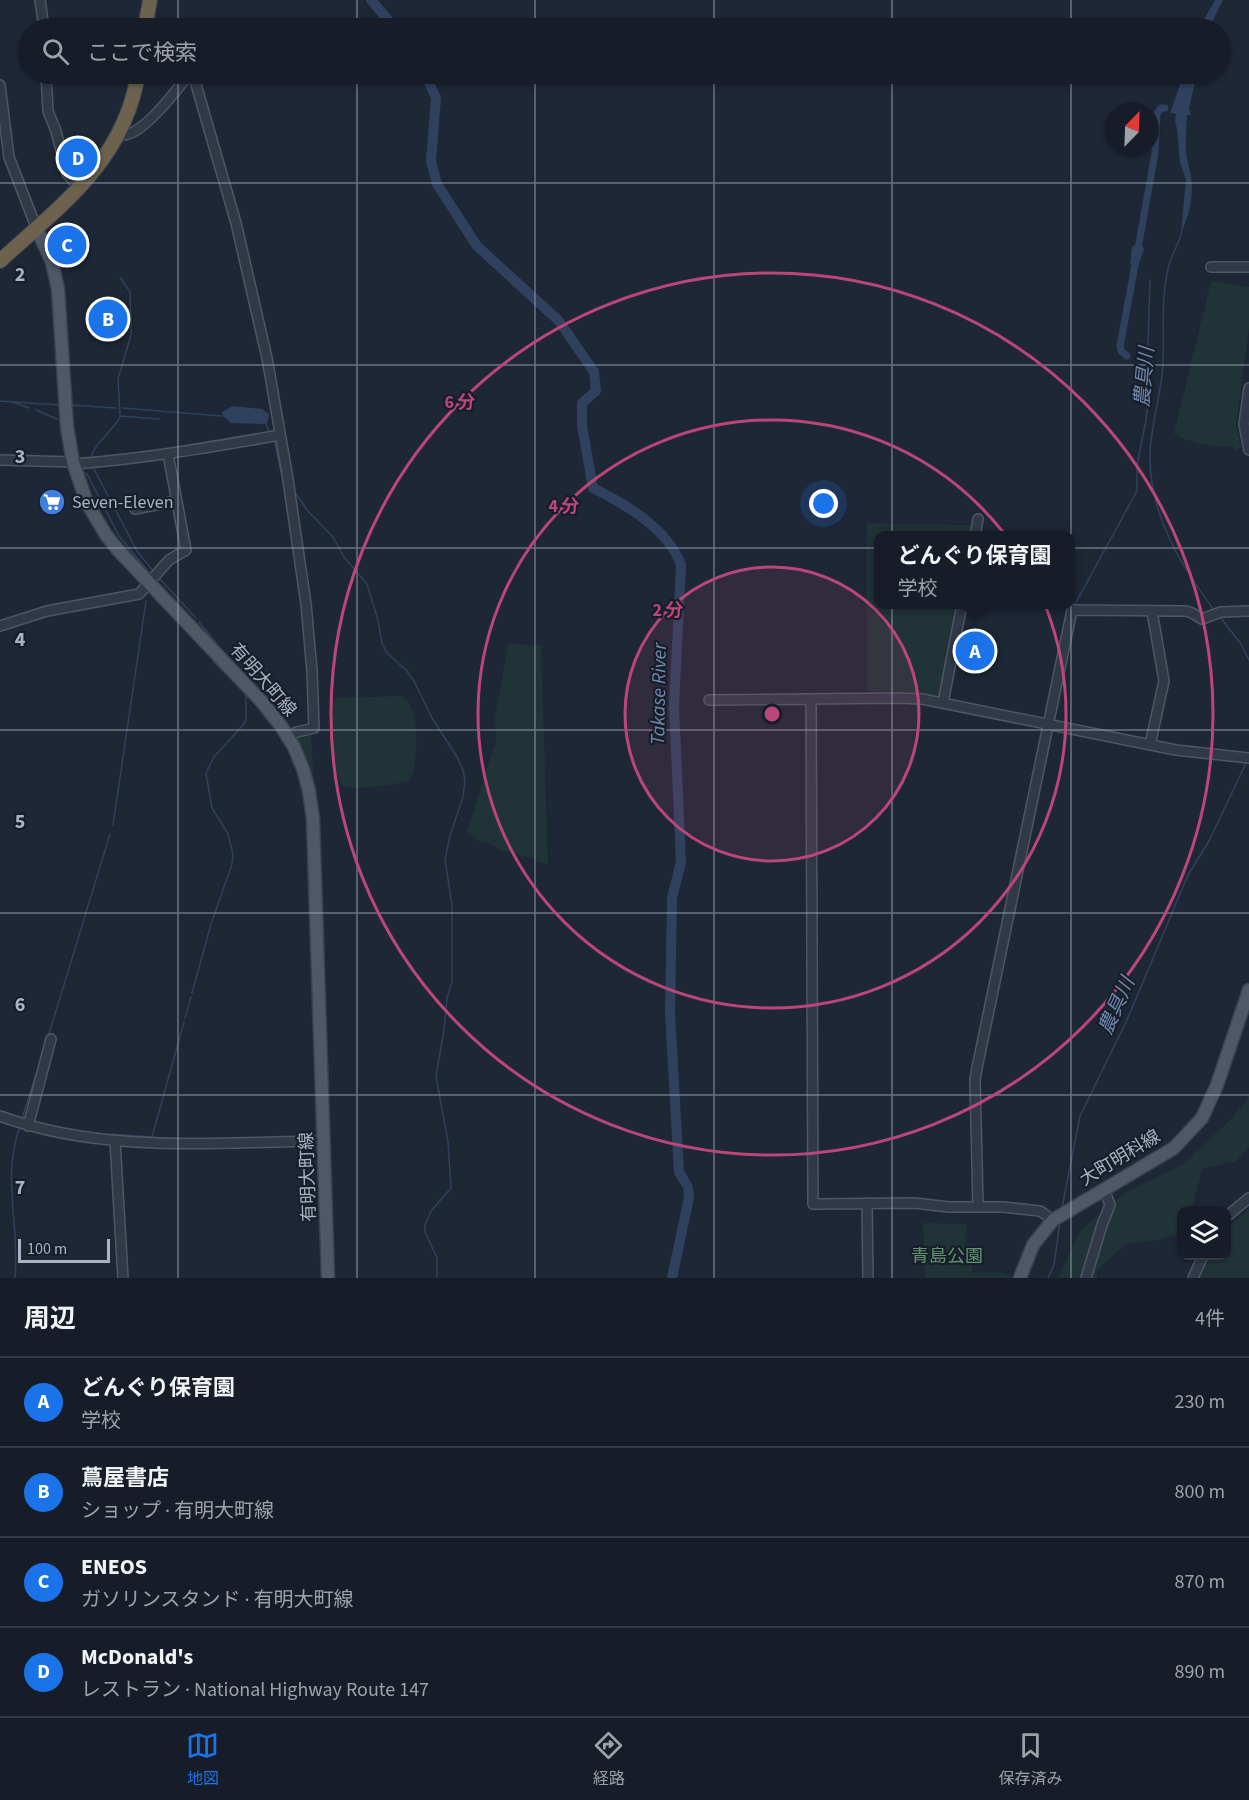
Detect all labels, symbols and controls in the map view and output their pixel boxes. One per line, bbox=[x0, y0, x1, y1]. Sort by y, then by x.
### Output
search box bbox=[18, 18, 1231, 84]
icon: search bbox=[39, 35, 72, 68]
text: ここで検索 bbox=[87, 37, 197, 69]
north arrow bbox=[1105, 102, 1159, 156]
pin: D bbox=[58, 136, 98, 180]
pin: C bbox=[48, 222, 86, 268]
text: 2 bbox=[15, 261, 25, 289]
pin: B bbox=[88, 296, 128, 342]
water label: 農具川 bbox=[1128, 344, 1162, 408]
text: 6 分 bbox=[444, 390, 476, 415]
text: 3 bbox=[15, 443, 25, 471]
supermarket icon: Seven-Eleven bbox=[37, 487, 67, 517]
your location bbox=[809, 489, 838, 518]
place label: Seven-Eleven bbox=[72, 490, 174, 515]
text: 4 分 bbox=[548, 494, 580, 519]
popup bbox=[874, 531, 1075, 609]
text: どんぐり保育園 bbox=[897, 540, 1052, 572]
text: 学校 bbox=[897, 575, 937, 603]
text: 2 分 bbox=[652, 598, 684, 623]
text: 4 bbox=[15, 626, 26, 654]
pin: A bbox=[956, 628, 994, 674]
street label: 有明大町線 bbox=[224, 638, 302, 722]
water label: Takase River bbox=[644, 642, 674, 745]
centre of rings bbox=[762, 704, 782, 724]
text: 5 bbox=[15, 808, 25, 836]
water label: 農具川 bbox=[1092, 971, 1143, 1039]
text: 6 bbox=[15, 991, 25, 1019]
street label: 大町明科線 bbox=[1075, 1124, 1165, 1192]
street label: 有明大町線 bbox=[294, 1132, 322, 1222]
text: 7 bbox=[15, 1174, 25, 1202]
map controls bbox=[1177, 1206, 1231, 1260]
button: layers bbox=[1177, 1206, 1231, 1260]
scale bar bbox=[18, 1236, 110, 1264]
text: 100 m bbox=[27, 1238, 67, 1260]
park label: 青島公園 bbox=[911, 1244, 983, 1269]
text: 周辺 bbox=[24, 1300, 76, 1337]
text: 4件 bbox=[1195, 1305, 1225, 1333]
text: どんぐり保育園 bbox=[81, 1372, 235, 1404]
text: A bbox=[38, 1388, 49, 1416]
text: 230 m bbox=[1175, 1388, 1225, 1416]
text: 学校 bbox=[81, 1407, 121, 1435]
text: 蔦屋書店 bbox=[81, 1462, 169, 1494]
text: B bbox=[37, 1478, 50, 1506]
text: 800 m bbox=[1175, 1478, 1225, 1506]
text: ショップ · 有明大町線 bbox=[81, 1497, 274, 1525]
text: ENEOS bbox=[81, 1551, 147, 1583]
text: C bbox=[38, 1568, 49, 1596]
text: 870 m bbox=[1175, 1568, 1225, 1596]
text: ガソリンスタンド · 有明大町線 bbox=[81, 1586, 354, 1614]
text: McDonald's bbox=[81, 1641, 193, 1673]
text: D bbox=[37, 1658, 50, 1686]
text: 890 m bbox=[1175, 1658, 1225, 1686]
text: レストラン · National Highway Route 147 bbox=[81, 1676, 429, 1704]
tab: 地図 bbox=[186, 1729, 219, 1790]
tab: 経路 bbox=[592, 1729, 625, 1790]
tab: 保存済み bbox=[998, 1729, 1062, 1790]

